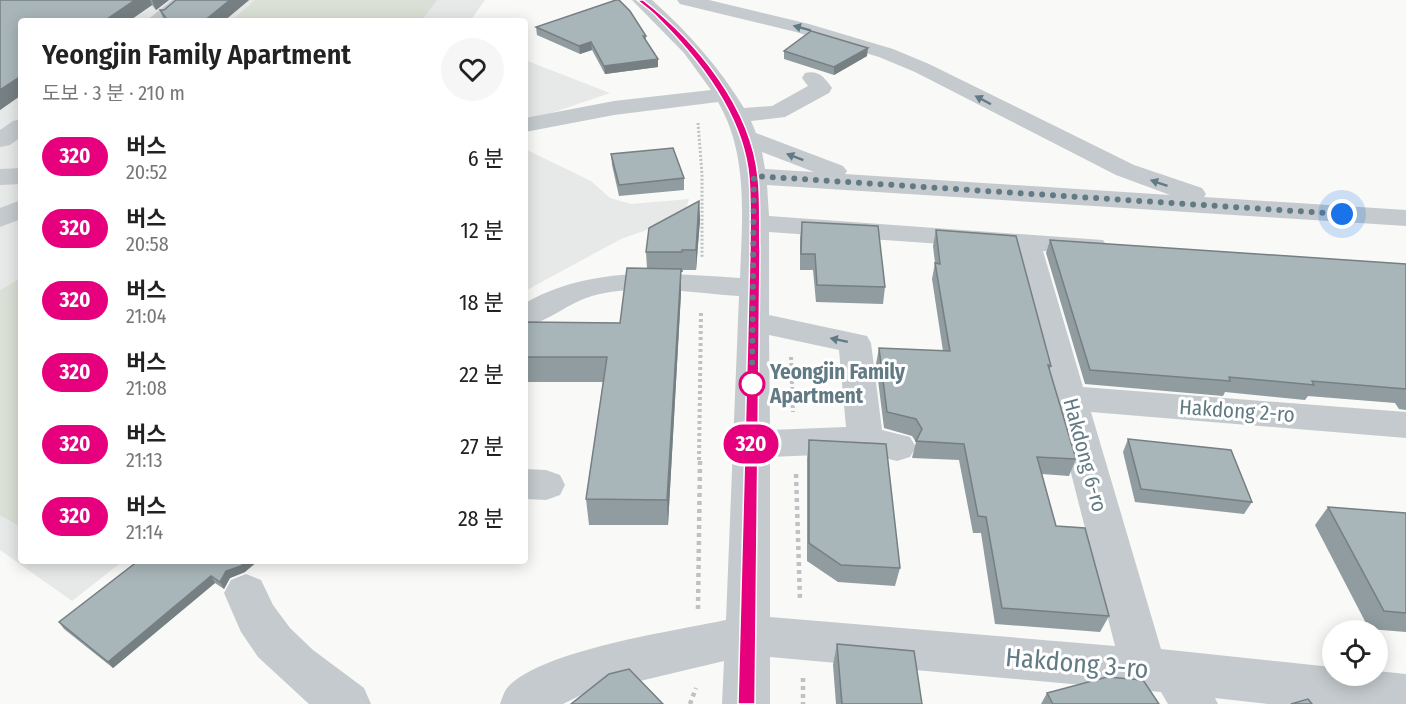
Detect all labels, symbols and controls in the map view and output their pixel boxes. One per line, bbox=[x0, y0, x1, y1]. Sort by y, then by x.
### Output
one-way arrow bbox=[793, 23, 811, 32]
text: Yeongjin Family Apartment bbox=[42, 38, 351, 71]
button: heart bbox=[441, 38, 504, 101]
text: 도보 · 3 분 · 210 m bbox=[42, 81, 185, 105]
one-way arrow bbox=[974, 95, 991, 105]
text: 버스 bbox=[126, 133, 166, 160]
text: 320 bbox=[60, 143, 90, 169]
text: 6 분 bbox=[468, 145, 504, 172]
one-way arrow bbox=[786, 151, 804, 161]
text: 20:52 bbox=[126, 160, 167, 184]
one-way arrow bbox=[1150, 177, 1168, 187]
your location bbox=[1327, 199, 1357, 229]
text: 버스 bbox=[126, 205, 166, 232]
text: 320 bbox=[60, 215, 90, 241]
text: 12 분 bbox=[460, 217, 504, 244]
text: 20:58 bbox=[126, 232, 169, 256]
text: 버스 bbox=[126, 277, 166, 304]
text: 320 bbox=[60, 287, 90, 313]
text: 18 분 bbox=[459, 289, 504, 316]
text: 21:04 bbox=[126, 304, 167, 328]
one-way arrow bbox=[830, 335, 849, 344]
text: 버스 bbox=[126, 349, 166, 376]
text: 320 bbox=[60, 359, 90, 385]
place label: Yeongjin Family Apartment bbox=[769, 359, 906, 409]
text: 22 분 bbox=[459, 361, 504, 388]
marker: Yeongjin Family Apartment bbox=[739, 371, 765, 397]
text: 21:08 bbox=[126, 376, 167, 400]
street label: Hakdong 2-ro bbox=[1178, 394, 1296, 428]
street label: Hakdong 6-ro bbox=[1057, 395, 1113, 515]
text: 버스 bbox=[126, 421, 166, 448]
line badge: 320 bbox=[716, 424, 786, 464]
text: 320 bbox=[60, 431, 90, 457]
text: 320 bbox=[736, 431, 766, 457]
text: 27 분 bbox=[460, 433, 504, 460]
text: 21:13 bbox=[126, 448, 162, 472]
text: 버스 bbox=[126, 493, 166, 520]
text: 320 bbox=[60, 503, 90, 529]
text: 28 분 bbox=[458, 505, 504, 532]
text: 21:14 bbox=[126, 520, 163, 544]
map controls bbox=[1322, 620, 1388, 686]
button: locate bbox=[1322, 620, 1388, 686]
street label: Hakdong 3-ro bbox=[1004, 642, 1150, 685]

